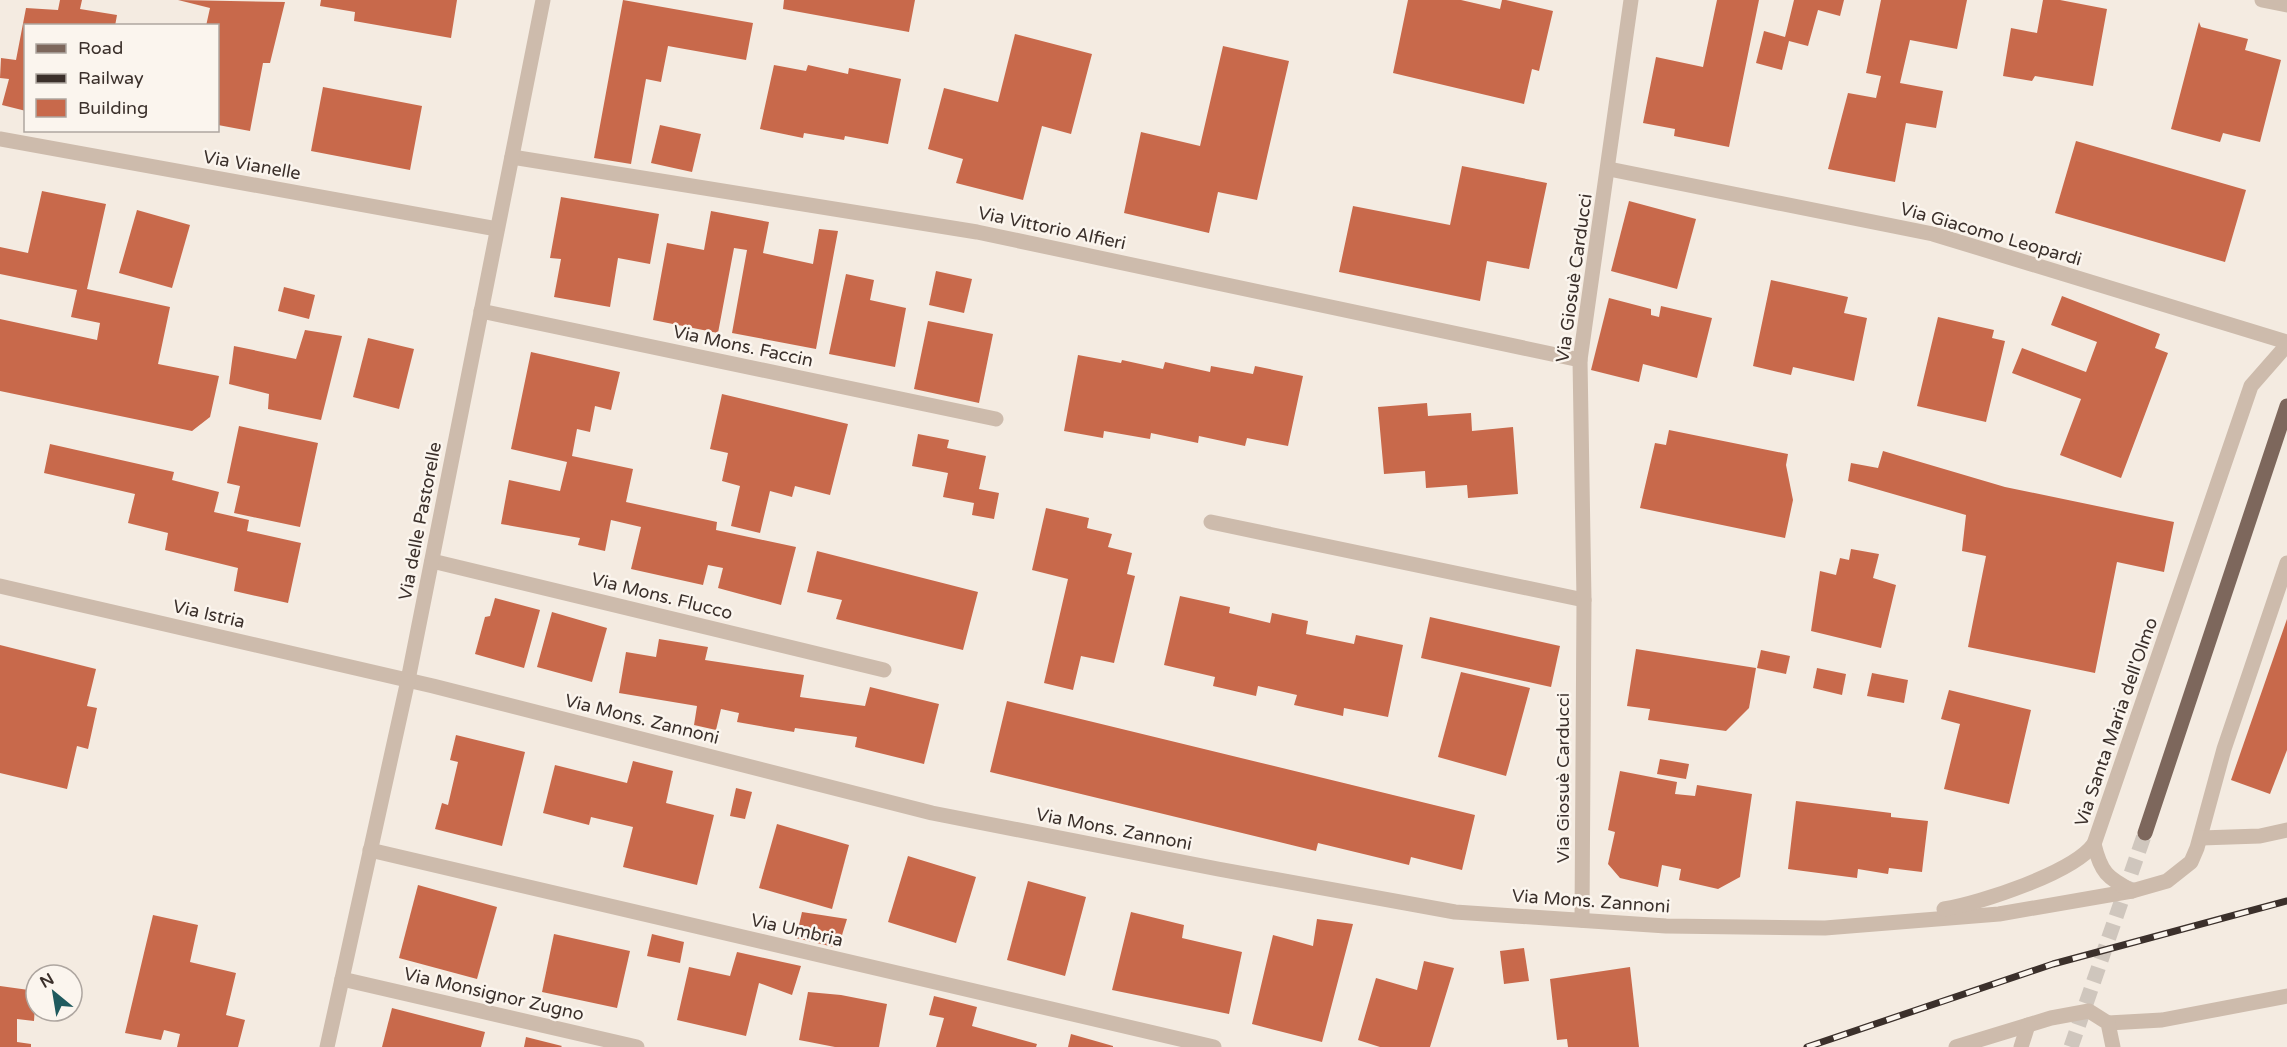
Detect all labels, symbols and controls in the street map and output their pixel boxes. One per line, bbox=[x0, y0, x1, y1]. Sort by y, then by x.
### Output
legend bbox=[24, 24, 219, 132]
text: Road bbox=[78, 37, 123, 59]
text: Railway bbox=[78, 67, 144, 89]
text: Building bbox=[78, 97, 148, 119]
street label: Via Vianelle bbox=[201, 146, 303, 184]
street label: Via Giosuè Carducci bbox=[1551, 192, 1597, 364]
street label: Via Giacomo Leopardi bbox=[1898, 198, 2084, 270]
street label: Via Vittorio Alfieri bbox=[976, 202, 1128, 254]
street label: Via Mons. Faccin bbox=[671, 320, 815, 372]
street label: Via delle Pastorelle bbox=[394, 440, 446, 602]
street label: Via Mons. Flucco bbox=[589, 568, 735, 624]
street label: Via Istria bbox=[171, 595, 247, 633]
street label: Via Santa Maria dell'Olmo bbox=[2070, 614, 2162, 829]
street label: Via Mons. Zannoni bbox=[562, 689, 722, 749]
street label: Via Giosuè Carducci bbox=[1552, 693, 1574, 863]
street label: Via Mons. Zannoni bbox=[1034, 803, 1194, 855]
street label: Via Mons. Zannoni bbox=[1511, 884, 1671, 918]
street label: Via Umbria bbox=[749, 909, 845, 951]
north arrow bbox=[24, 963, 84, 1023]
street label: Via Monsignor Zugno bbox=[402, 963, 586, 1025]
text: N bbox=[36, 969, 58, 993]

